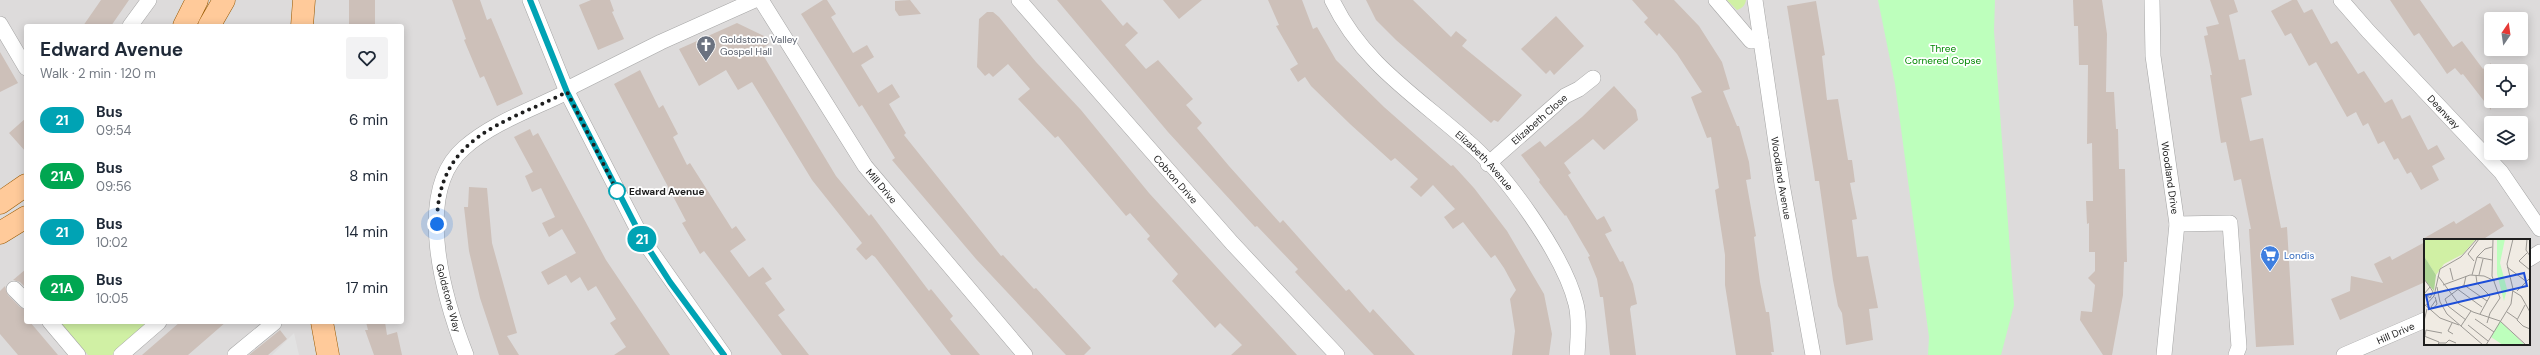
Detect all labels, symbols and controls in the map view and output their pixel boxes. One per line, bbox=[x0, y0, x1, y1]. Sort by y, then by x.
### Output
north arrow bbox=[2484, 12, 2528, 56]
map controls bbox=[2484, 12, 2528, 160]
place label: Goldstone Valley Gospel Hall bbox=[720, 33, 798, 58]
church icon: Goldstone Valley Gospel Hall bbox=[695, 34, 717, 62]
text: Edward Avenue bbox=[40, 37, 183, 62]
button: heart bbox=[346, 37, 388, 79]
park label: Three Cornered Copse bbox=[1905, 42, 1982, 67]
button: locate bbox=[2484, 64, 2528, 108]
text: Walk · 2 min · 120 m bbox=[40, 65, 156, 82]
street label: Elizabeth Close bbox=[1509, 91, 1570, 148]
street label: Deanway bbox=[2425, 92, 2463, 132]
text: Bus bbox=[96, 102, 123, 122]
text: 6 min bbox=[349, 110, 388, 130]
text: 21 bbox=[55, 111, 69, 129]
button: layers bbox=[2484, 116, 2528, 160]
text: 09:54 bbox=[96, 122, 132, 139]
street label: Elizabeth Avenue bbox=[1452, 128, 1516, 193]
street label: Woodland Avenue bbox=[1768, 136, 1794, 221]
street label: Woodland Drive bbox=[2158, 141, 2182, 215]
street label: Cobton Drive bbox=[1151, 152, 1201, 207]
text: Bus bbox=[96, 158, 123, 178]
text: 8 min bbox=[349, 166, 388, 186]
street label: Mill Drive bbox=[863, 166, 900, 207]
text: 21A bbox=[50, 167, 74, 185]
text: 09:56 bbox=[96, 178, 132, 195]
marker: Edward Avenue bbox=[608, 182, 626, 200]
place label: Edward Avenue bbox=[629, 185, 704, 198]
text: Bus bbox=[96, 214, 123, 234]
your location bbox=[427, 214, 447, 234]
text: 14 min bbox=[345, 222, 388, 242]
text: 21 bbox=[55, 223, 69, 241]
line badge: 21 bbox=[624, 226, 660, 252]
text: 21 bbox=[635, 230, 649, 248]
text: 10:02 bbox=[96, 234, 128, 251]
inset map bbox=[2424, 239, 2530, 345]
supermarket icon: Londis bbox=[2259, 244, 2281, 272]
place label: Londis bbox=[2284, 249, 2314, 262]
street label: Goldstone Way bbox=[433, 262, 464, 334]
text: Bus bbox=[96, 270, 123, 290]
text: 17 min bbox=[346, 278, 388, 298]
text: 21A bbox=[50, 279, 74, 297]
text: 10:05 bbox=[96, 290, 128, 307]
street label: Hill Drive bbox=[2375, 319, 2417, 347]

